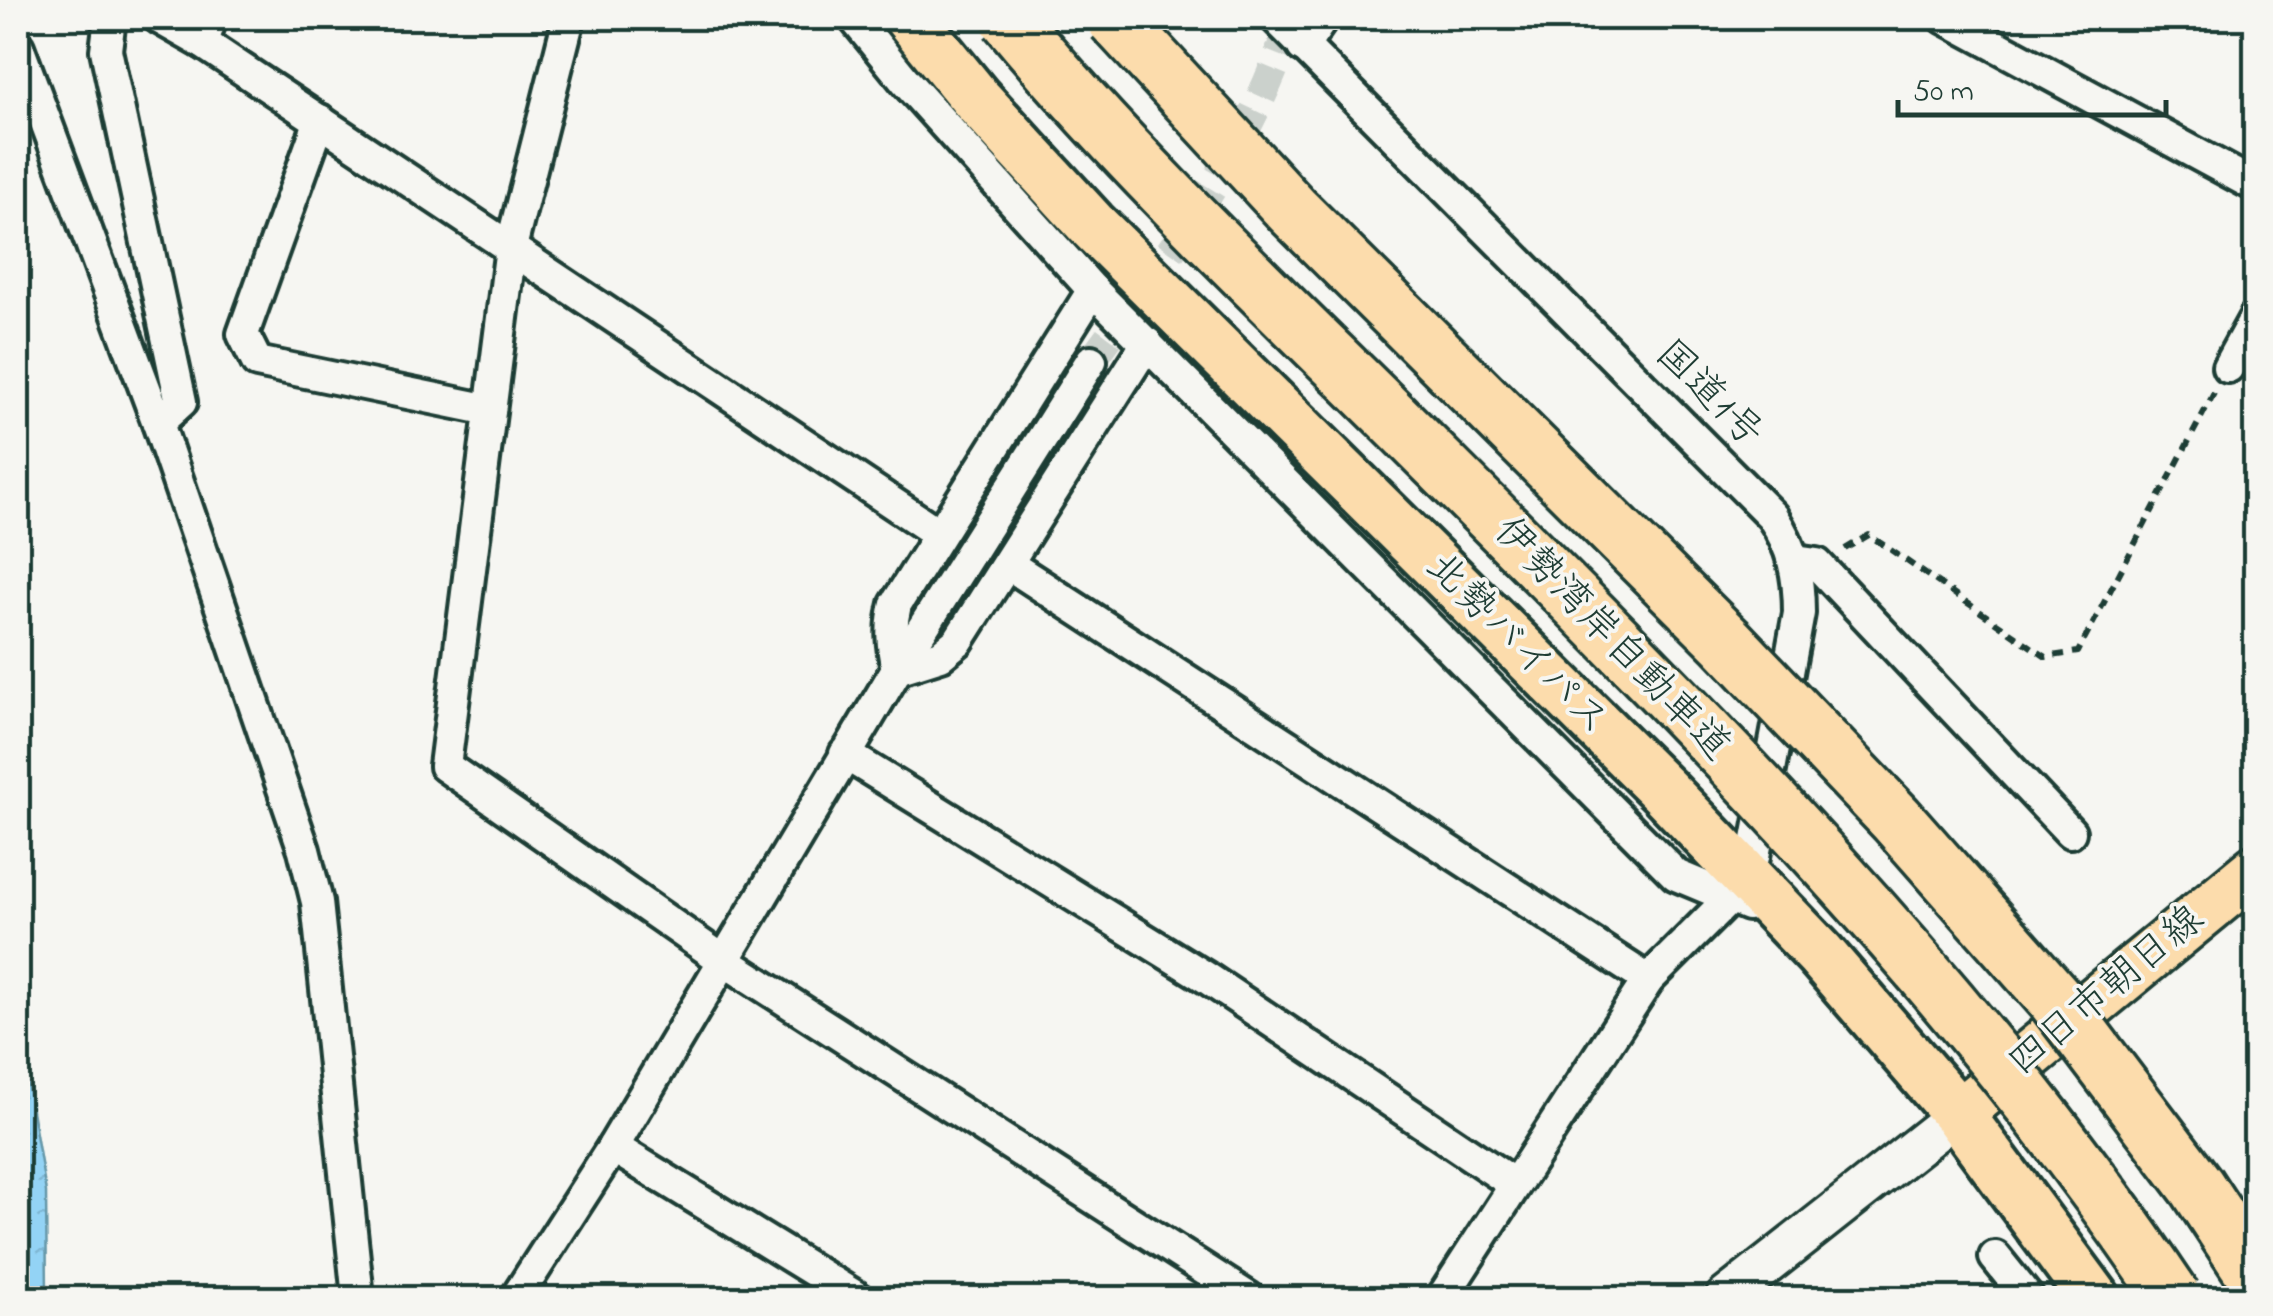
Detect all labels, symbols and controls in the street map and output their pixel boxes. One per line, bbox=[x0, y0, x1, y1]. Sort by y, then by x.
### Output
scale bar bbox=[1898, 55, 2166, 117]
text: 50 m bbox=[1913, 71, 1974, 115]
street label: 国道1号 bbox=[1640, 327, 1776, 463]
street label: 伊勢湾岸自動車道 bbox=[1479, 504, 1743, 776]
street label: 北勢バイパス bbox=[1411, 540, 1621, 750]
street label: 四日市朝日線 bbox=[1996, 892, 2218, 1092]

